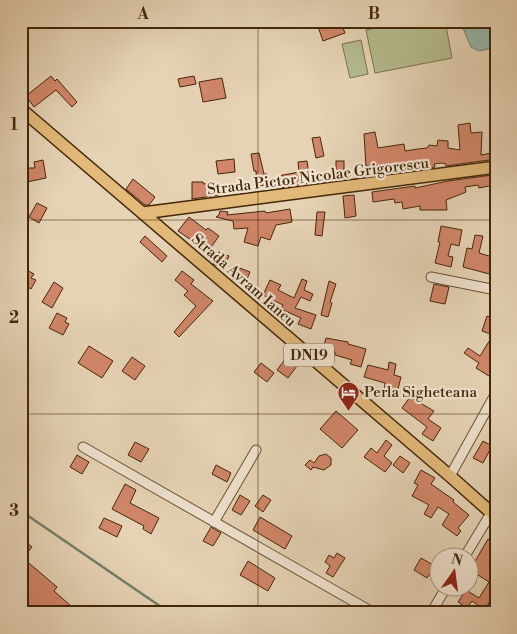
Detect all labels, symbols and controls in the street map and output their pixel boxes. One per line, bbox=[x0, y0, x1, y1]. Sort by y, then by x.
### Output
text: A bbox=[136, 4, 149, 24]
text: B bbox=[368, 4, 380, 24]
text: 1 bbox=[10, 115, 18, 135]
street label: Strada Pictor Nicolae Grigorescu bbox=[206, 153, 431, 200]
street label: Strada Avram Iancu bbox=[187, 230, 300, 331]
text: 2 bbox=[9, 308, 19, 328]
road number: DN19 bbox=[284, 344, 334, 366]
hotel icon: Perla Sigheteana bbox=[336, 380, 360, 411]
place label: Perla Sigheteana bbox=[364, 383, 477, 402]
text: 3 bbox=[9, 501, 19, 521]
north arrow bbox=[430, 546, 480, 596]
text: N bbox=[449, 550, 464, 570]

